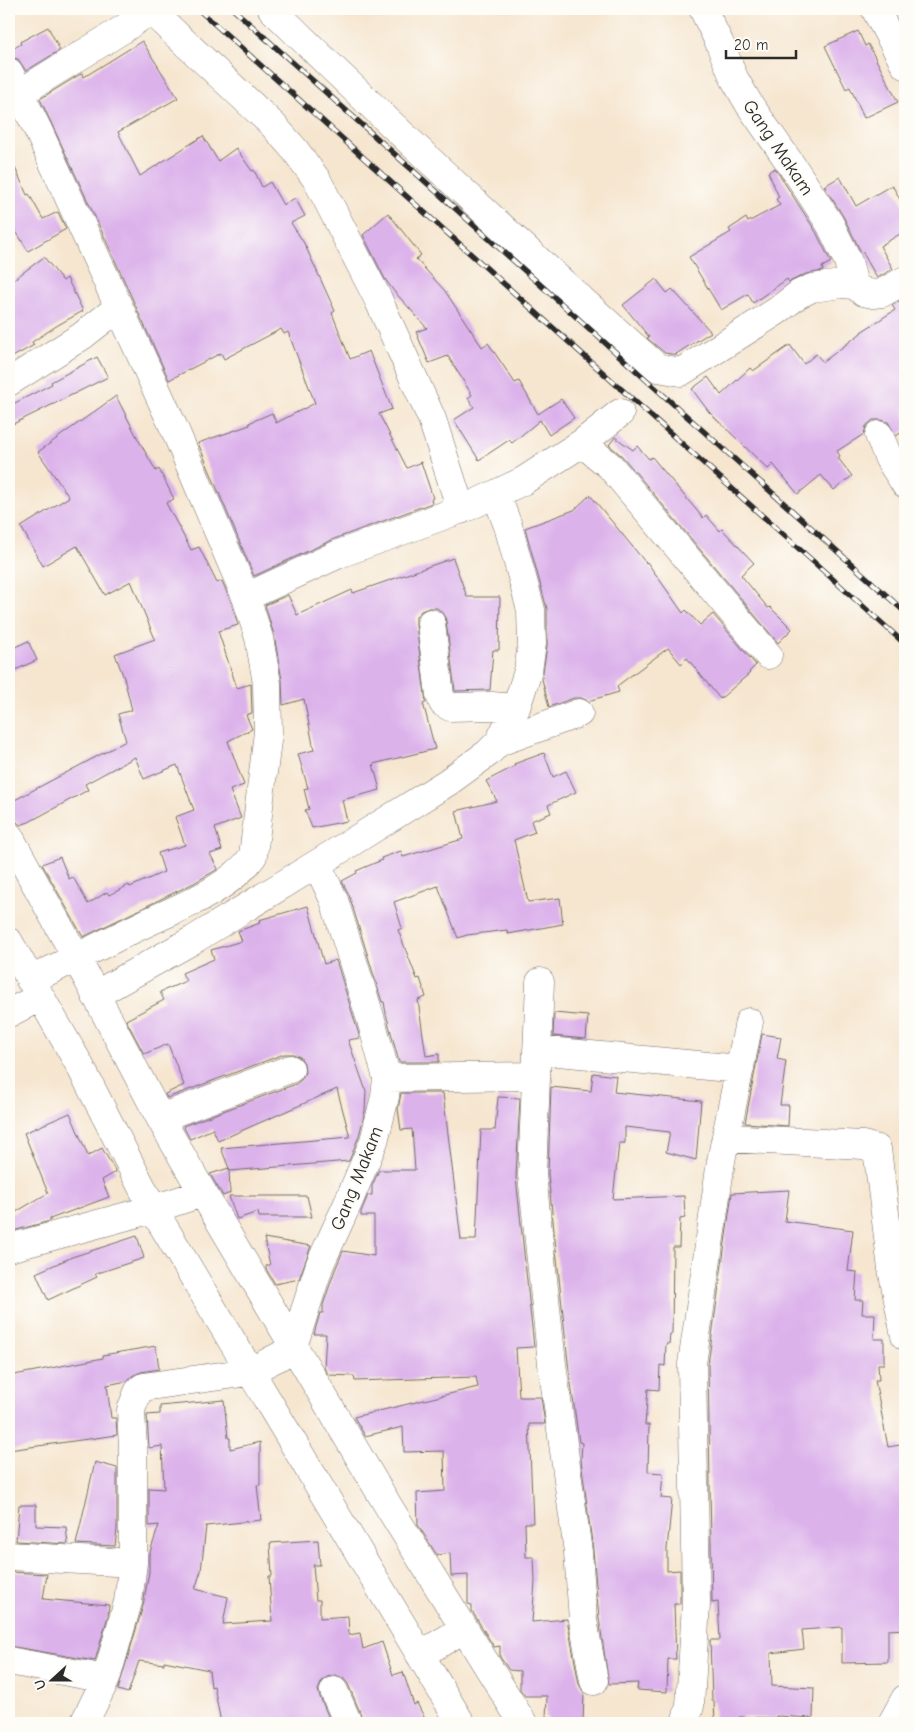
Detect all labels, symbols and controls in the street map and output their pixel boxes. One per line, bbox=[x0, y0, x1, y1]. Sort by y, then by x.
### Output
scale bar bbox=[726, 28, 796, 60]
text: 20 m bbox=[734, 36, 768, 54]
street label: Gang Makam bbox=[738, 96, 818, 199]
street label: Gang Makam bbox=[326, 1123, 388, 1234]
north arrow bbox=[28, 1654, 78, 1704]
text: U bbox=[31, 1677, 50, 1692]

